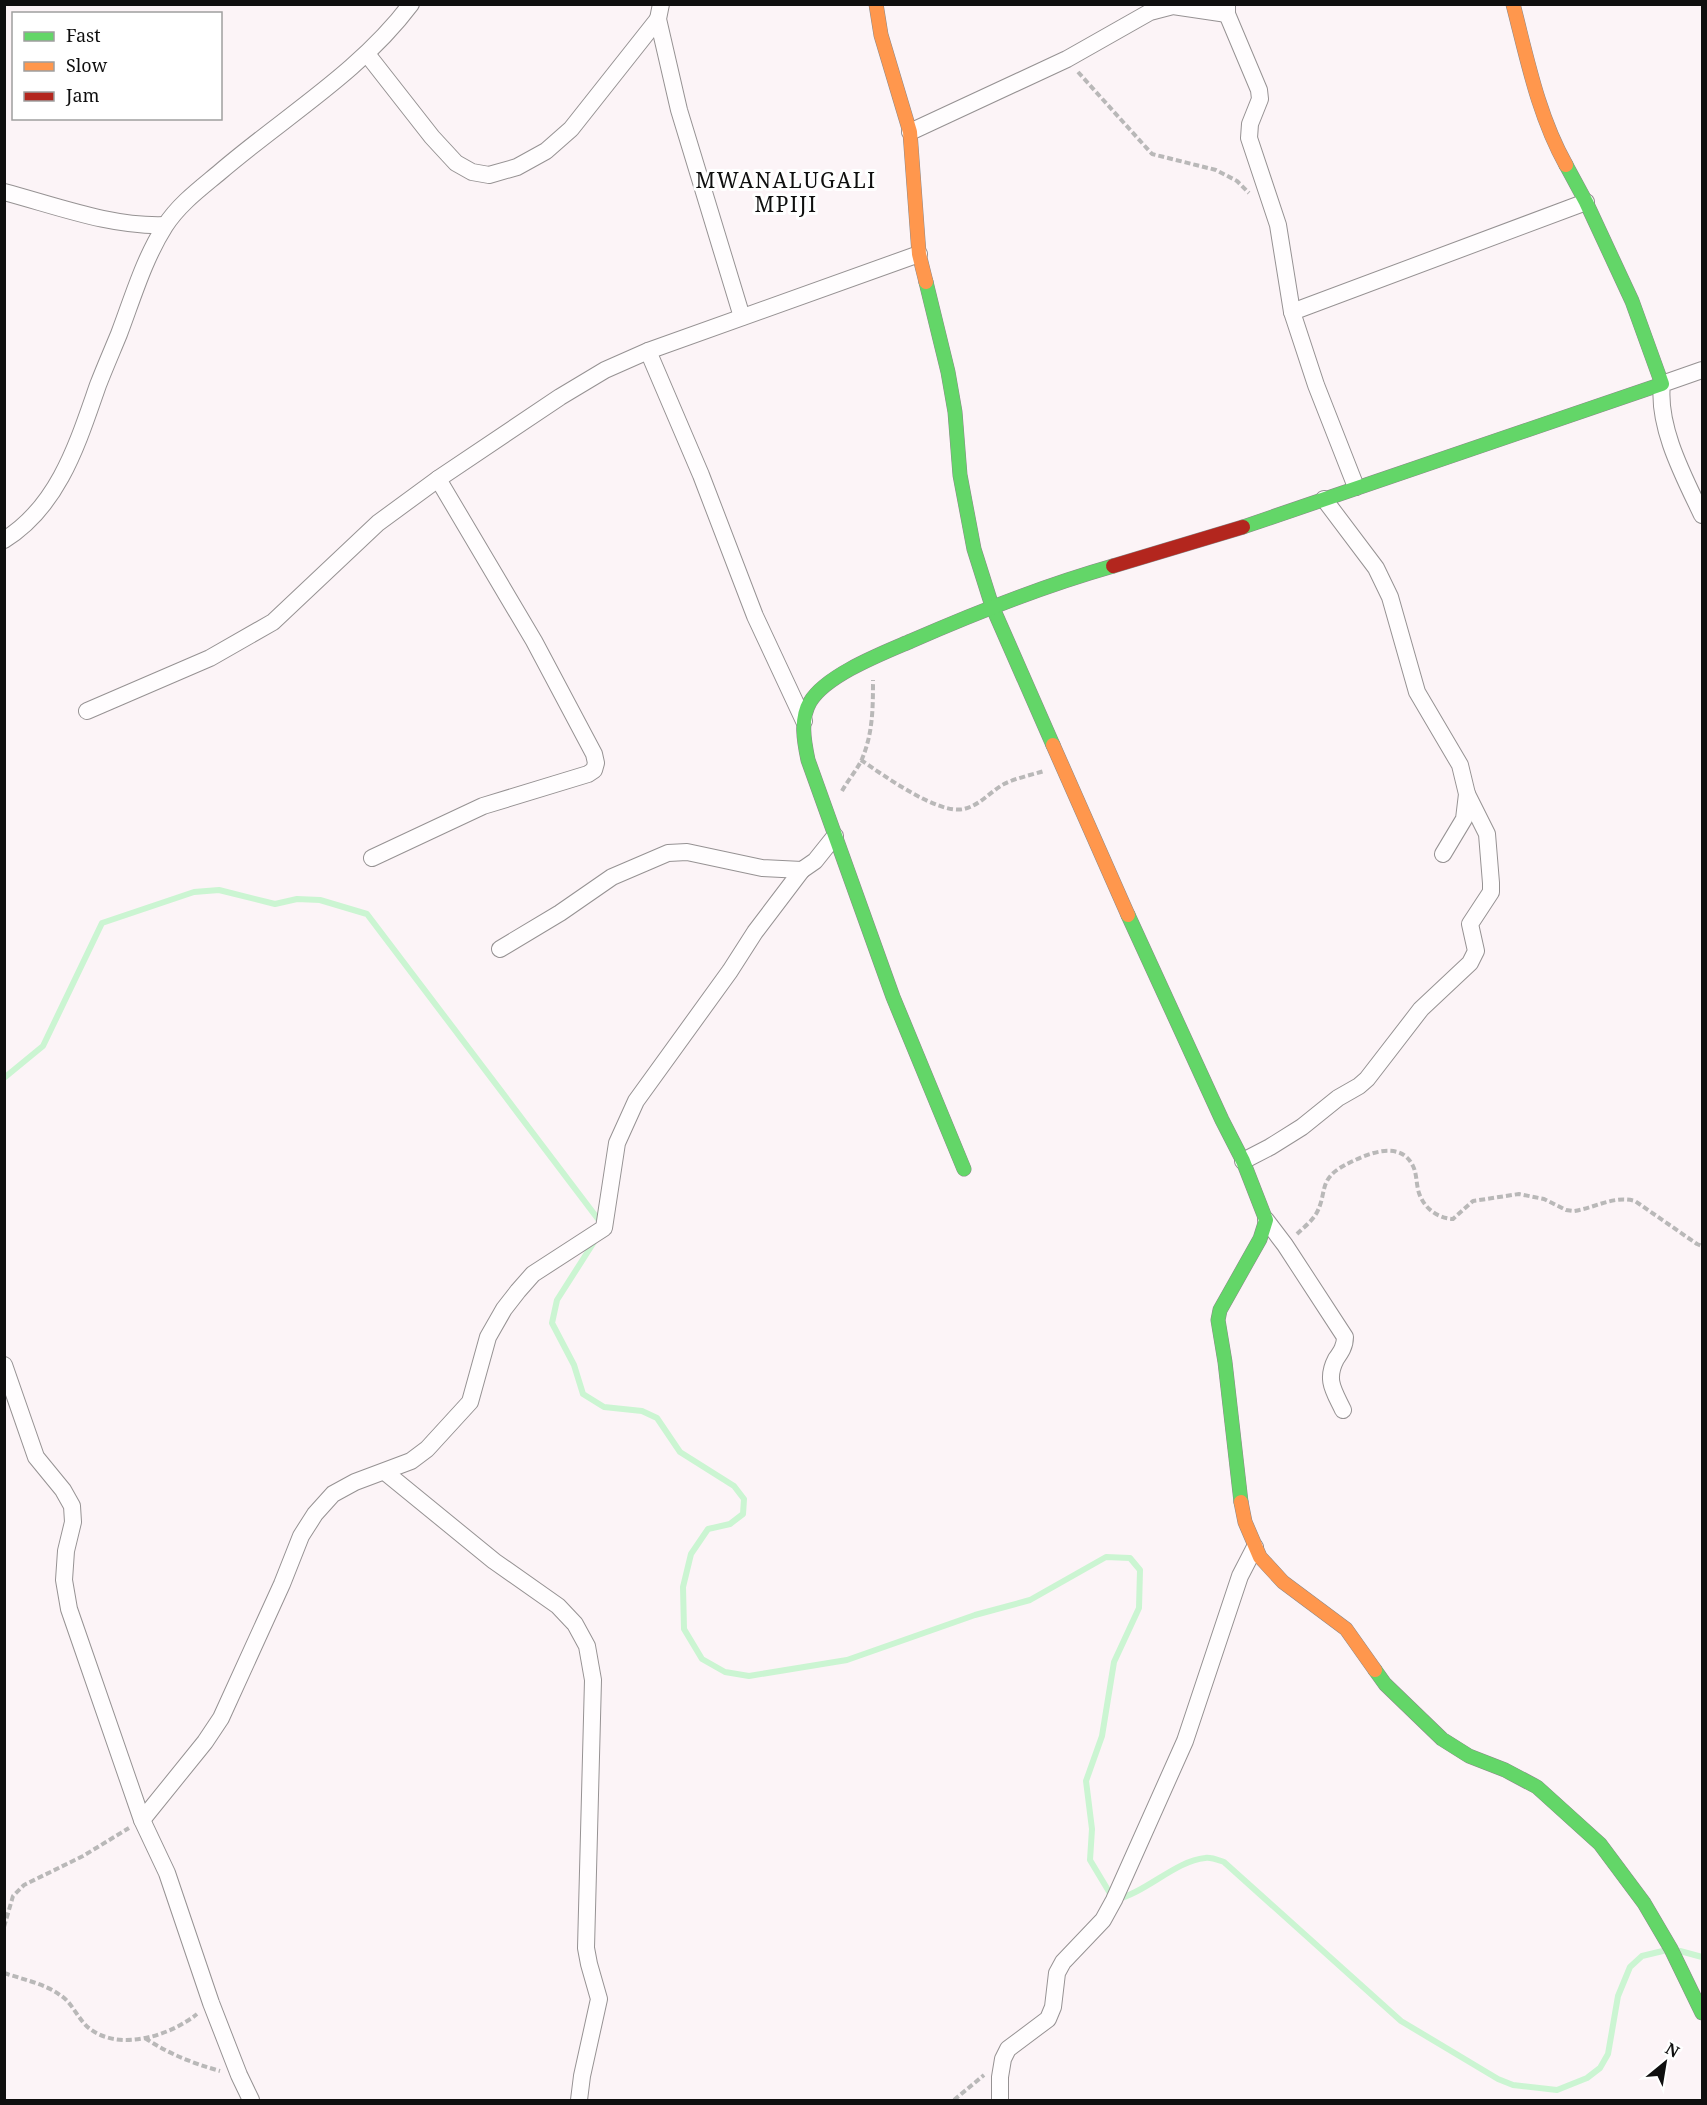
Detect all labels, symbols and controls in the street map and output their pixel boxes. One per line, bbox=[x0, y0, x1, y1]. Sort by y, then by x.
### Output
legend bbox=[12, 12, 222, 120]
text: Fast bbox=[66, 23, 101, 47]
text: Slow bbox=[66, 53, 108, 77]
text: Jam bbox=[65, 83, 100, 107]
district label: MWANALUGALI MPIJI bbox=[695, 166, 877, 218]
north arrow bbox=[1635, 2033, 1695, 2093]
text: N bbox=[1662, 2037, 1684, 2063]

